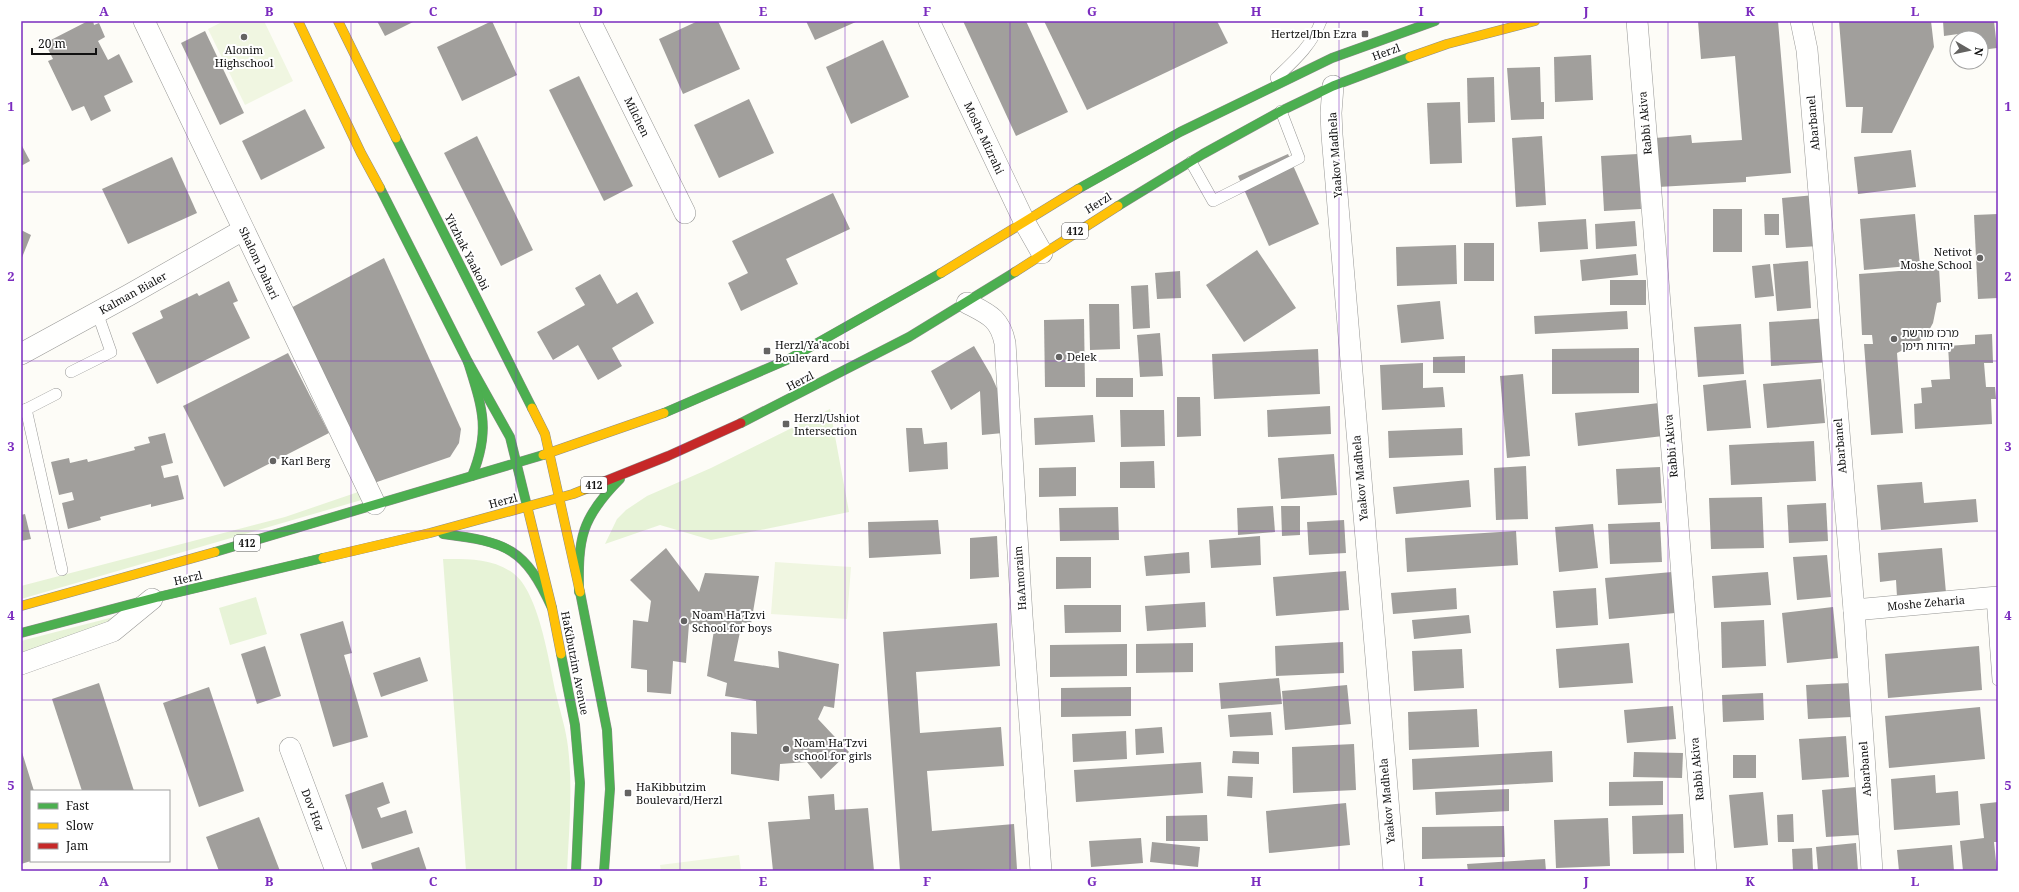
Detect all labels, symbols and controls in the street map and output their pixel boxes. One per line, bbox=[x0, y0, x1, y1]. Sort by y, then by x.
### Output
text: A bbox=[99, 2, 109, 20]
text: B bbox=[265, 2, 274, 20]
text: C bbox=[429, 2, 438, 20]
text: D bbox=[593, 2, 603, 20]
text: E bbox=[759, 2, 768, 20]
text: F bbox=[923, 2, 931, 20]
text: G bbox=[1087, 2, 1097, 20]
text: H bbox=[1251, 2, 1262, 20]
text: I bbox=[1418, 2, 1424, 20]
text: J bbox=[1582, 2, 1589, 20]
text: K bbox=[1745, 2, 1755, 20]
text: L bbox=[1911, 2, 1920, 20]
place label: Hertzel/Ibn Ezra bbox=[1271, 26, 1357, 41]
marker: Hertzel/Ibn Ezra bbox=[1360, 29, 1370, 39]
scale bar bbox=[32, 30, 96, 56]
north arrow bbox=[1949, 30, 1989, 70]
marker: Alonim Highschool bbox=[239, 32, 249, 42]
text: 20 m bbox=[38, 35, 66, 52]
street label: Herzl bbox=[1370, 39, 1402, 64]
place label: Alonim Highschool bbox=[215, 42, 274, 70]
text: N bbox=[1971, 46, 1987, 57]
street label: Rabbi Akiva bbox=[1634, 91, 1655, 155]
street label: Milchen bbox=[621, 94, 654, 139]
street label: Abarbanel bbox=[1803, 94, 1822, 151]
text: 1 bbox=[7, 97, 15, 115]
text: 1 bbox=[2004, 97, 2012, 115]
street label: Moshe Mizrahi bbox=[961, 99, 1008, 177]
street label: Yaakov Madhela bbox=[1324, 112, 1345, 200]
street label: Herzl bbox=[1082, 188, 1114, 217]
street label: Yitzhak Yaakobi bbox=[441, 210, 493, 293]
road number: 412 bbox=[1062, 223, 1088, 239]
street label: Shalom Dahari bbox=[236, 224, 283, 302]
place label: Netivot Moshe School bbox=[1900, 244, 1973, 272]
marker: Netivot Moshe School bbox=[1975, 253, 1985, 263]
text: 2 bbox=[7, 267, 15, 285]
street label: Kalman Bialer bbox=[96, 267, 170, 317]
text: 2 bbox=[2004, 267, 2012, 285]
place label: מרכז מורשת יהדות תימן bbox=[1902, 325, 1959, 353]
marker: מרכז מורשת יהדות תימן bbox=[1889, 334, 1899, 344]
place label: Herzl/Ya'acobi Boulevard bbox=[775, 337, 850, 365]
marker: Herzl/Ya'acobi Boulevard bbox=[762, 346, 772, 356]
place label: Delek bbox=[1067, 349, 1097, 364]
marker: Delek bbox=[1054, 352, 1064, 362]
street label: Herzl bbox=[784, 367, 817, 394]
place label: Herzl/Ushiot Intersection bbox=[794, 410, 860, 438]
street label: Rabbi Akiva bbox=[1660, 414, 1681, 478]
street label: Abarbanel bbox=[1830, 417, 1849, 474]
marker: Herzl/Ushiot Intersection bbox=[781, 419, 791, 429]
street label: Yaakov Madhela bbox=[1348, 434, 1371, 523]
text: 3 bbox=[7, 437, 15, 455]
text: 3 bbox=[2004, 437, 2012, 455]
place label: Karl Berg bbox=[281, 453, 331, 468]
marker: Karl Berg bbox=[268, 456, 278, 466]
road number: 412 bbox=[581, 477, 607, 493]
street label: Herzl bbox=[487, 489, 519, 511]
road number: 412 bbox=[234, 535, 260, 551]
street label: HaAmoraim bbox=[1010, 545, 1029, 611]
street label: Herzl bbox=[172, 567, 204, 588]
street label: Moshe Zeharia bbox=[1887, 592, 1965, 613]
text: 4 bbox=[7, 606, 15, 624]
text: 4 bbox=[2004, 606, 2012, 624]
place label: Noam Ha'Tzvi School for boys bbox=[692, 607, 772, 635]
street label: HaKibutzim Avenue bbox=[558, 610, 593, 716]
marker: Noam Ha'Tzvi School for boys bbox=[679, 616, 689, 626]
place label: Noam Ha'Tzvi school for girls bbox=[794, 735, 872, 763]
street label: Rabbi Akiva bbox=[1686, 737, 1707, 801]
street label: Abarbanel bbox=[1855, 740, 1874, 797]
marker: Noam Ha'Tzvi school for girls bbox=[781, 744, 791, 754]
street label: Yaakov Madhela bbox=[1375, 757, 1398, 846]
text: 5 bbox=[7, 776, 15, 794]
text: 5 bbox=[2004, 776, 2012, 794]
place label: HaKibbutzim Boulevard/Herzl bbox=[636, 779, 723, 807]
street label: Dov Hoz bbox=[299, 786, 328, 833]
marker: HaKibbutzim Boulevard/Herzl bbox=[623, 788, 633, 798]
legend bbox=[30, 790, 170, 862]
text: Fast bbox=[66, 797, 89, 814]
text: Slow bbox=[66, 817, 94, 834]
text: Jam bbox=[65, 837, 88, 854]
text: A bbox=[99, 872, 109, 890]
text: B bbox=[265, 872, 274, 890]
text: C bbox=[429, 872, 438, 890]
text: D bbox=[593, 872, 603, 890]
text: E bbox=[759, 872, 768, 890]
text: F bbox=[923, 872, 931, 890]
text: G bbox=[1087, 872, 1097, 890]
text: H bbox=[1251, 872, 1262, 890]
text: I bbox=[1418, 872, 1424, 890]
text: J bbox=[1582, 872, 1589, 890]
text: K bbox=[1745, 872, 1755, 890]
text: L bbox=[1911, 872, 1920, 890]

